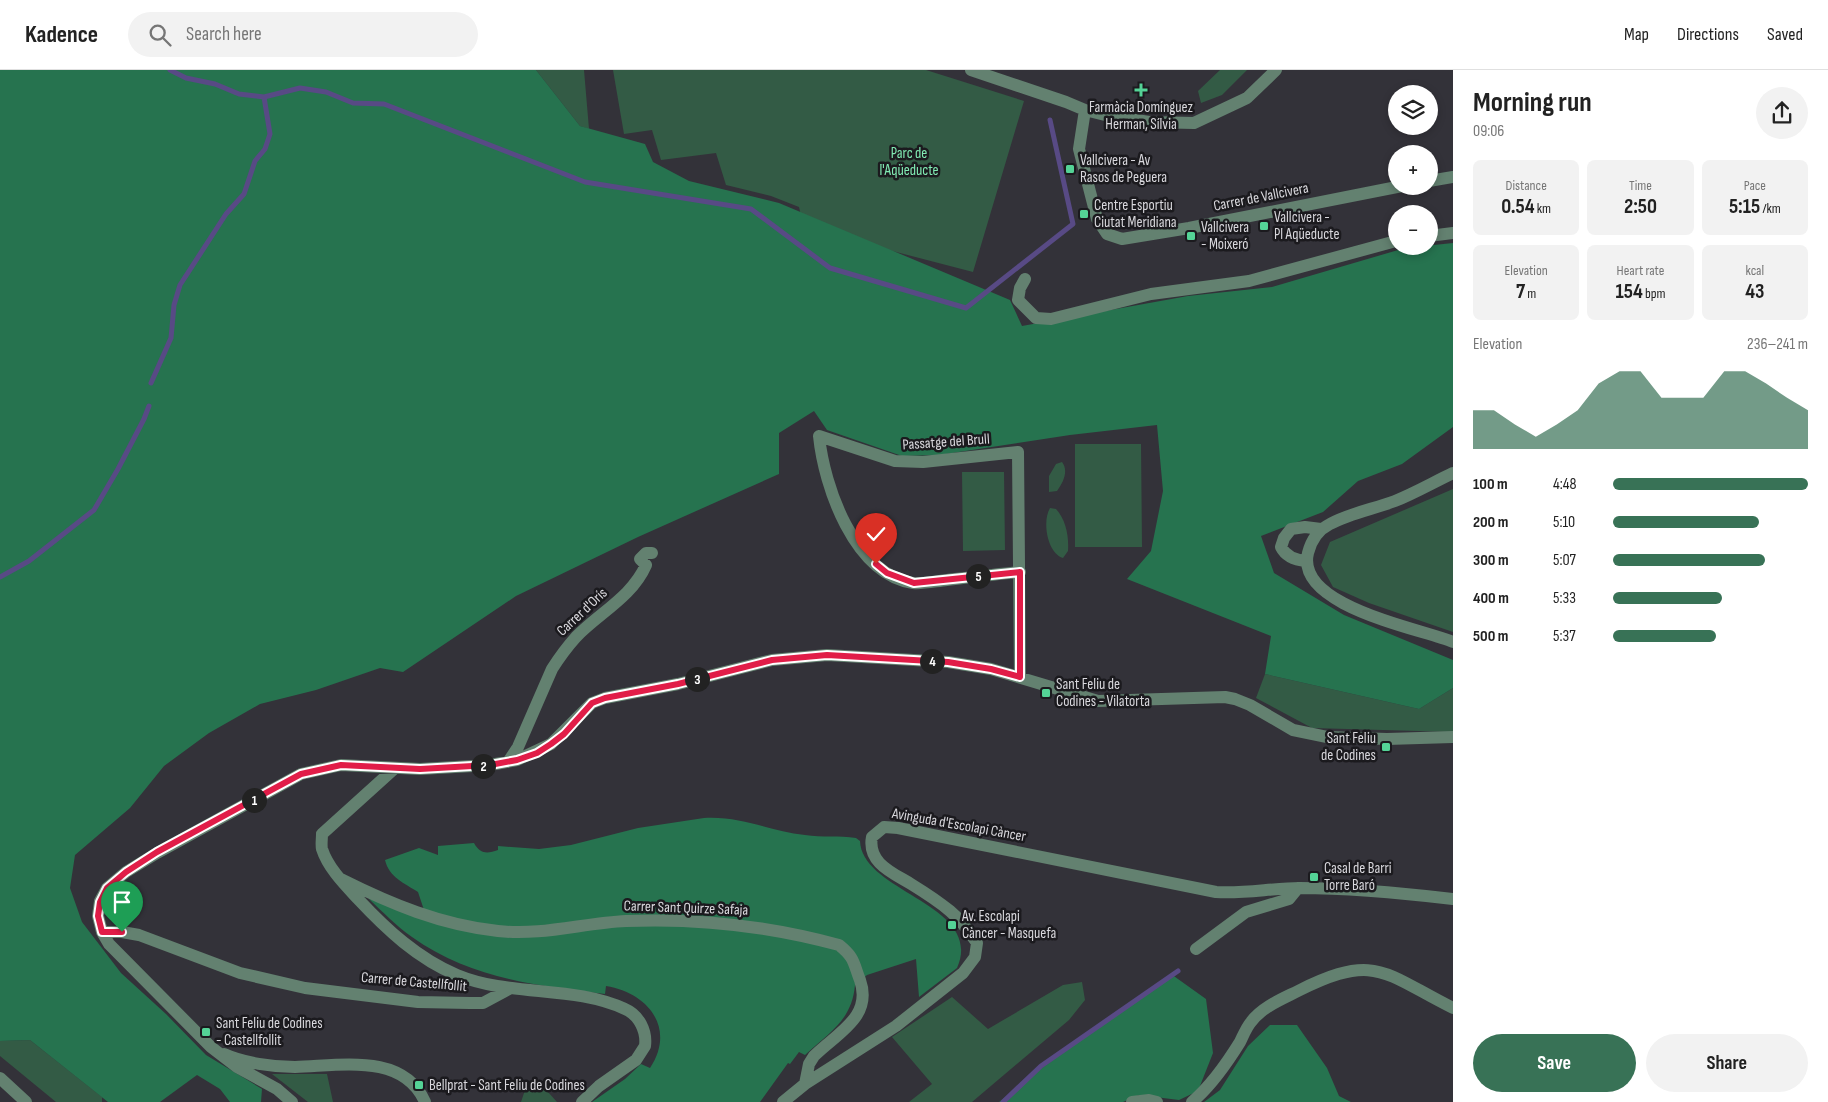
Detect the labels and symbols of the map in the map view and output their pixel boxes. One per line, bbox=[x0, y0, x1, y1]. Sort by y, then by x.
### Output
marker: Farmàcia Domínguez Herman, Sílvia bbox=[1135, 84, 1147, 96]
place label: Farmàcia Domínguez Herman, Sílvia bbox=[1089, 98, 1194, 134]
park label: Parc de l'Aqüeducte bbox=[879, 144, 939, 180]
place label: Vallcivera - Av Rasos de Peguera bbox=[1080, 151, 1167, 187]
marker: Vallcivera - Av Rasos de Peguera bbox=[1064, 163, 1076, 175]
street label: Carrer de Vallcivera bbox=[1212, 178, 1310, 216]
place label: Centre Esportiu Ciutat Meridiana bbox=[1094, 196, 1177, 232]
marker: Centre Esportiu Ciutat Meridiana bbox=[1078, 208, 1090, 220]
place label: Vallcivera - Pl Aqüeducte bbox=[1274, 208, 1340, 244]
place label: Vallcivera - Moixeró bbox=[1201, 218, 1249, 254]
marker: Vallcivera - Pl Aqüeducte bbox=[1258, 220, 1270, 232]
marker: Vallcivera - Moixeró bbox=[1185, 230, 1197, 242]
street label: Passatge del Brull bbox=[902, 429, 990, 455]
pin bbox=[855, 513, 897, 564]
pin: 5 bbox=[966, 564, 990, 588]
street label: Carrer d'Orís bbox=[553, 584, 611, 640]
pin: 4 bbox=[920, 648, 944, 674]
pin: 3 bbox=[684, 666, 710, 692]
place label: Sant Feliu de Codines - Vilatorta bbox=[1056, 675, 1150, 711]
marker: Sant Feliu de Codines - Vilatorta bbox=[1040, 687, 1052, 699]
place label: Sant Feliu de Codines bbox=[1321, 729, 1376, 765]
marker: Sant Feliu de Codines bbox=[1380, 741, 1392, 753]
pin: 2 bbox=[470, 754, 496, 778]
pin: 1 bbox=[242, 788, 266, 812]
street label: Avinguda d'Escolapi Càncer bbox=[890, 804, 1028, 846]
place label: Casal de Barri Torre Baró bbox=[1324, 859, 1392, 895]
marker: Casal de Barri Torre Baró bbox=[1308, 871, 1320, 883]
pin bbox=[101, 881, 143, 932]
street label: Carrer Sant Quirze Safaja bbox=[623, 896, 749, 920]
place label: Av. Escolapi Càncer - Masquefa bbox=[961, 907, 1057, 943]
marker: Av. Escolapi Càncer - Masquefa bbox=[946, 919, 958, 931]
street label: Carrer de Castellfollit bbox=[360, 968, 468, 996]
place label: Sant Feliu de Codines - Castellfollit bbox=[216, 1014, 323, 1050]
marker: Sant Feliu de Codines - Castellfollit bbox=[200, 1026, 212, 1038]
place label: Bellprat - Sant Feliu de Codines bbox=[429, 1076, 585, 1095]
marker: Bellprat - Sant Feliu de Codines bbox=[413, 1079, 425, 1091]

